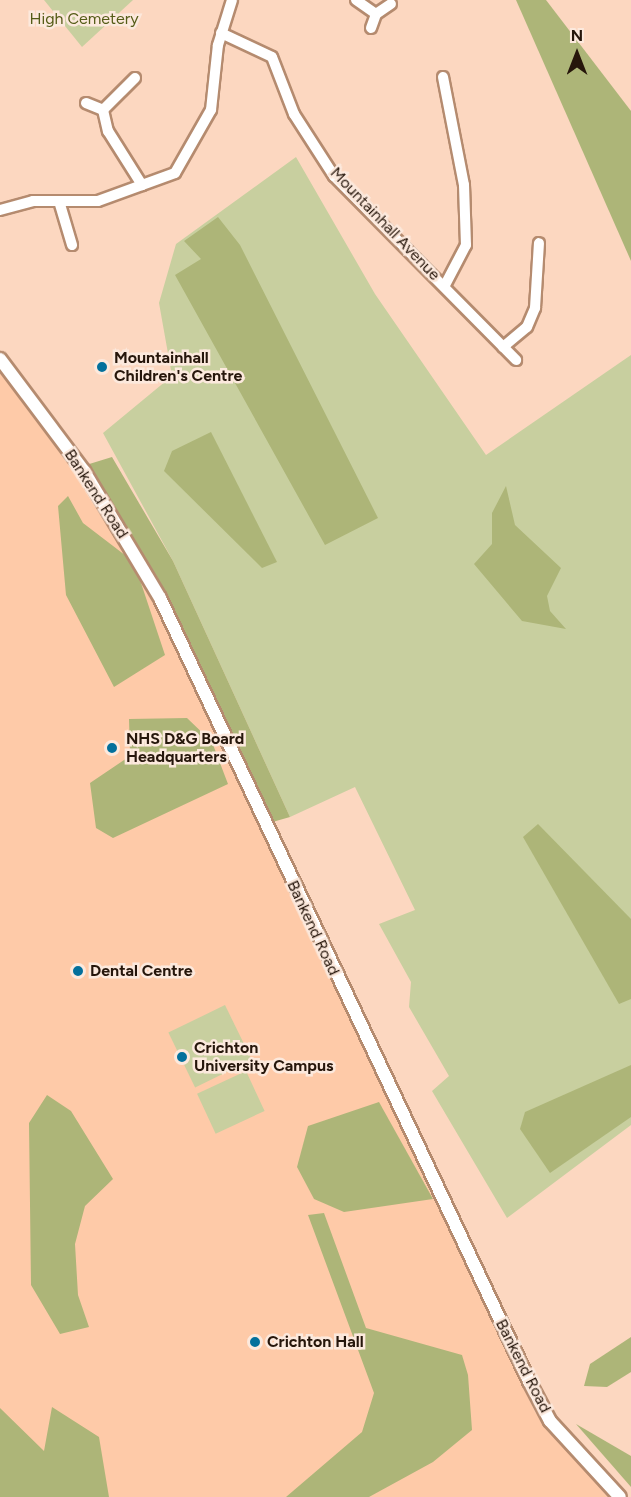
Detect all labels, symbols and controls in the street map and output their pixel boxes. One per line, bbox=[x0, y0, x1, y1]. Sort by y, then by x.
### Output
park label: High Cemetery bbox=[29, 9, 139, 29]
north arrow bbox=[547, 24, 607, 84]
text: N bbox=[571, 26, 583, 45]
street label: Mountainhall Avenue bbox=[326, 164, 444, 284]
place label: Mountainhall Children's Centre bbox=[114, 348, 242, 386]
marker: Mountainhall Children's Centre bbox=[95, 360, 109, 374]
street label: Bankend Road bbox=[60, 446, 132, 542]
place label: NHS D&G Board Headquarters bbox=[126, 729, 244, 767]
marker: NHS D&G Board Headquarters bbox=[103, 739, 121, 757]
street label: Bankend Road bbox=[283, 878, 343, 978]
place label: Dental Centre bbox=[90, 961, 193, 981]
marker: Dental Centre bbox=[71, 964, 85, 978]
place label: Crichton University Campus bbox=[194, 1038, 333, 1076]
marker: Crichton University Campus bbox=[175, 1050, 189, 1064]
street label: Bankend Road bbox=[491, 1316, 555, 1416]
place label: Crichton Hall bbox=[267, 1332, 364, 1352]
marker: Crichton Hall bbox=[248, 1335, 262, 1349]

